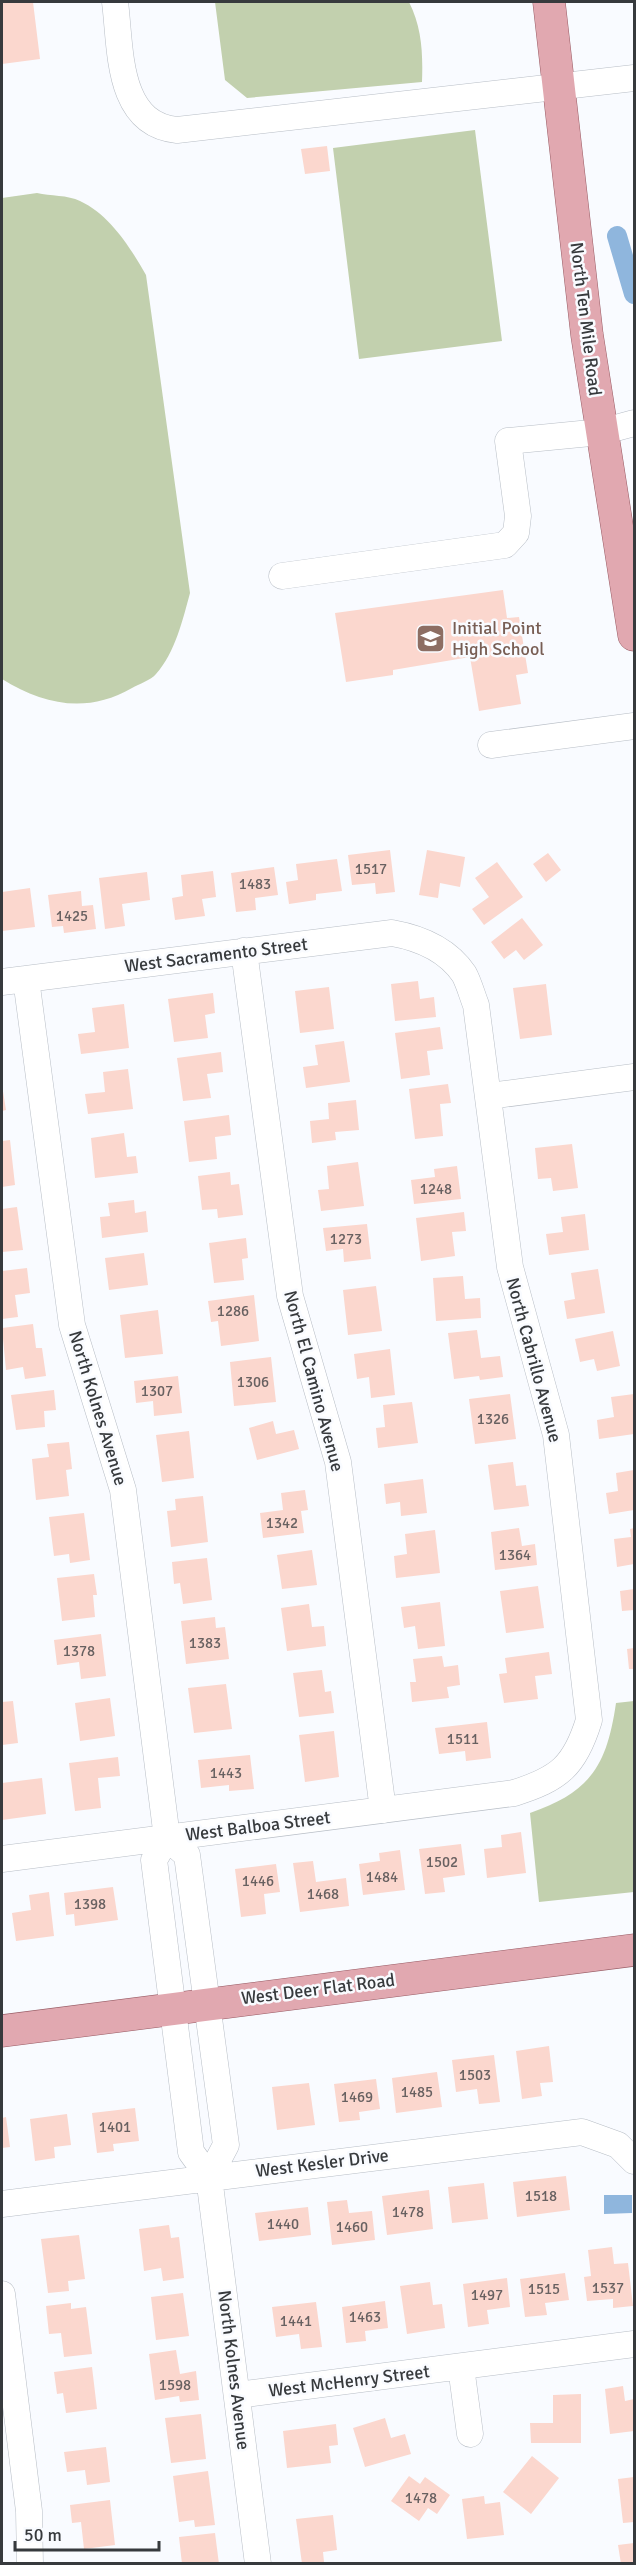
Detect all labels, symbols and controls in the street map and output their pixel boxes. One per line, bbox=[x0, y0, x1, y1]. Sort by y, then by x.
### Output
street label: North Ten Mile Road bbox=[566, 241, 606, 397]
place label: Initial Point High School bbox=[452, 617, 545, 660]
school or university icon: Initial Point High School bbox=[415, 622, 447, 654]
house number: 1517 bbox=[355, 860, 387, 878]
house number: 1483 bbox=[239, 875, 271, 893]
house number: 1425 bbox=[56, 907, 88, 925]
street label: West Sacramento Street bbox=[123, 933, 309, 977]
house number: 1248 bbox=[420, 1180, 452, 1198]
house number: 1273 bbox=[330, 1230, 362, 1248]
street label: North Cabrillo Avenue bbox=[501, 1275, 567, 1445]
street label: North El Camino Avenue bbox=[279, 1288, 349, 1474]
house number: 1286 bbox=[217, 1302, 249, 1320]
street label: North Kolnes Avenue bbox=[64, 1328, 132, 1488]
house number: 1306 bbox=[237, 1373, 269, 1391]
house number: 1307 bbox=[141, 1382, 173, 1400]
house number: 1326 bbox=[477, 1410, 509, 1428]
house number: 1342 bbox=[266, 1514, 298, 1532]
house number: 1364 bbox=[499, 1546, 531, 1564]
house number: 1383 bbox=[189, 1634, 221, 1652]
house number: 1378 bbox=[63, 1642, 95, 1660]
house number: 1511 bbox=[447, 1730, 479, 1748]
house number: 1443 bbox=[210, 1764, 242, 1782]
street label: West Balboa Street bbox=[184, 1806, 332, 1846]
house number: 1502 bbox=[426, 1853, 458, 1871]
house number: 1484 bbox=[366, 1868, 398, 1886]
house number: 1446 bbox=[242, 1872, 274, 1890]
house number: 1468 bbox=[307, 1885, 339, 1903]
house number: 1398 bbox=[74, 1895, 106, 1913]
street label: West Deer Flat Road bbox=[240, 1969, 396, 2009]
house number: 1503 bbox=[459, 2066, 491, 2084]
house number: 1485 bbox=[401, 2083, 433, 2101]
house number: 1469 bbox=[341, 2088, 373, 2106]
house number: 1401 bbox=[99, 2118, 131, 2136]
street label: West Kesler Drive bbox=[254, 2144, 390, 2182]
house number: 1518 bbox=[525, 2187, 557, 2205]
house number: 1478 bbox=[392, 2203, 424, 2221]
house number: 1440 bbox=[267, 2215, 299, 2233]
house number: 1460 bbox=[336, 2218, 368, 2236]
house number: 1537 bbox=[592, 2279, 624, 2297]
house number: 1515 bbox=[528, 2280, 560, 2298]
house number: 1497 bbox=[471, 2286, 503, 2304]
street label: North Kolnes Avenue bbox=[213, 2289, 255, 2451]
house number: 1463 bbox=[349, 2308, 381, 2326]
house number: 1441 bbox=[280, 2312, 312, 2330]
street label: West McHenry Street bbox=[267, 2360, 431, 2402]
house number: 1598 bbox=[159, 2376, 191, 2394]
house number: 1478 bbox=[405, 2489, 437, 2507]
scale bar bbox=[15, 2514, 159, 2552]
text: 50 m bbox=[24, 2524, 62, 2546]

